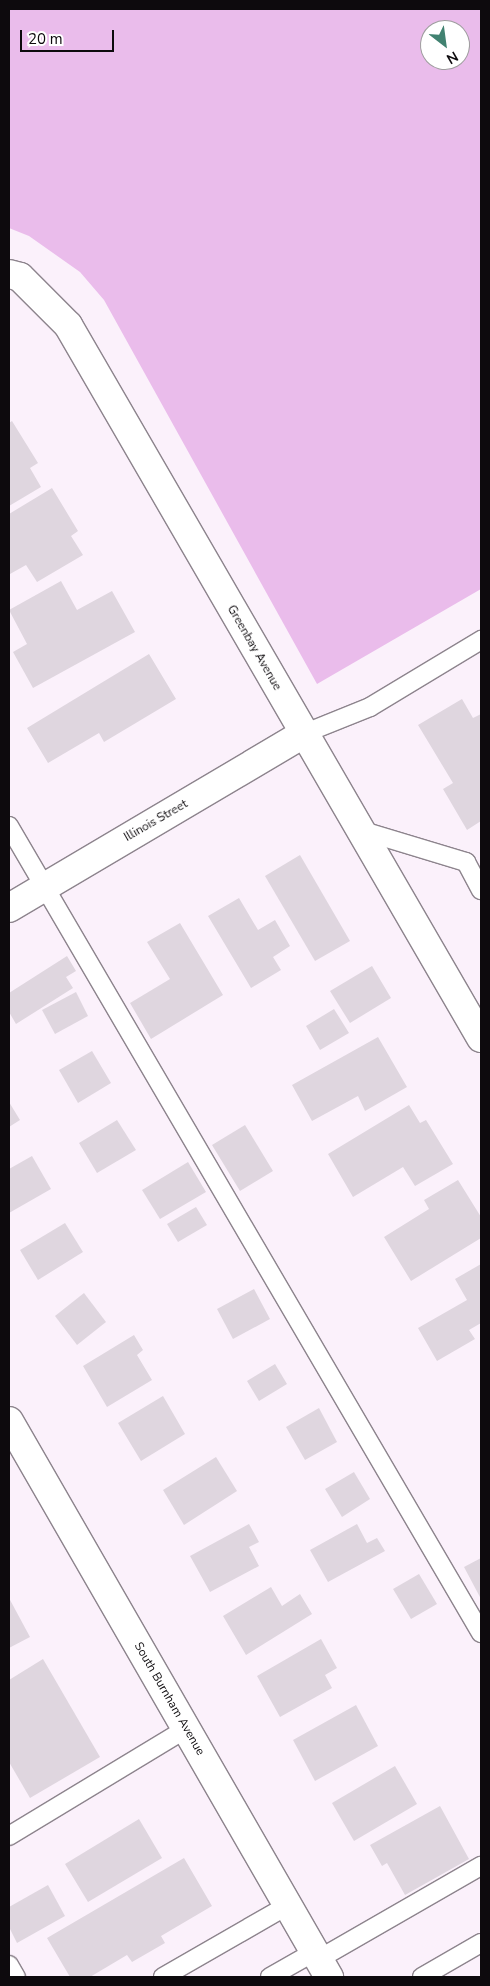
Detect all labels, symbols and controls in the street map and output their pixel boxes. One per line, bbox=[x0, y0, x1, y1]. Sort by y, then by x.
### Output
scale bar bbox=[22, 20, 116, 52]
north arrow bbox=[420, 20, 470, 70]
text: 20 m bbox=[28, 29, 63, 49]
text: N bbox=[443, 47, 462, 68]
street label: Greenbay Avenue bbox=[224, 603, 284, 693]
street label: Illinois Street bbox=[122, 797, 190, 845]
street label: South Burnham Avenue bbox=[131, 1640, 207, 1758]

